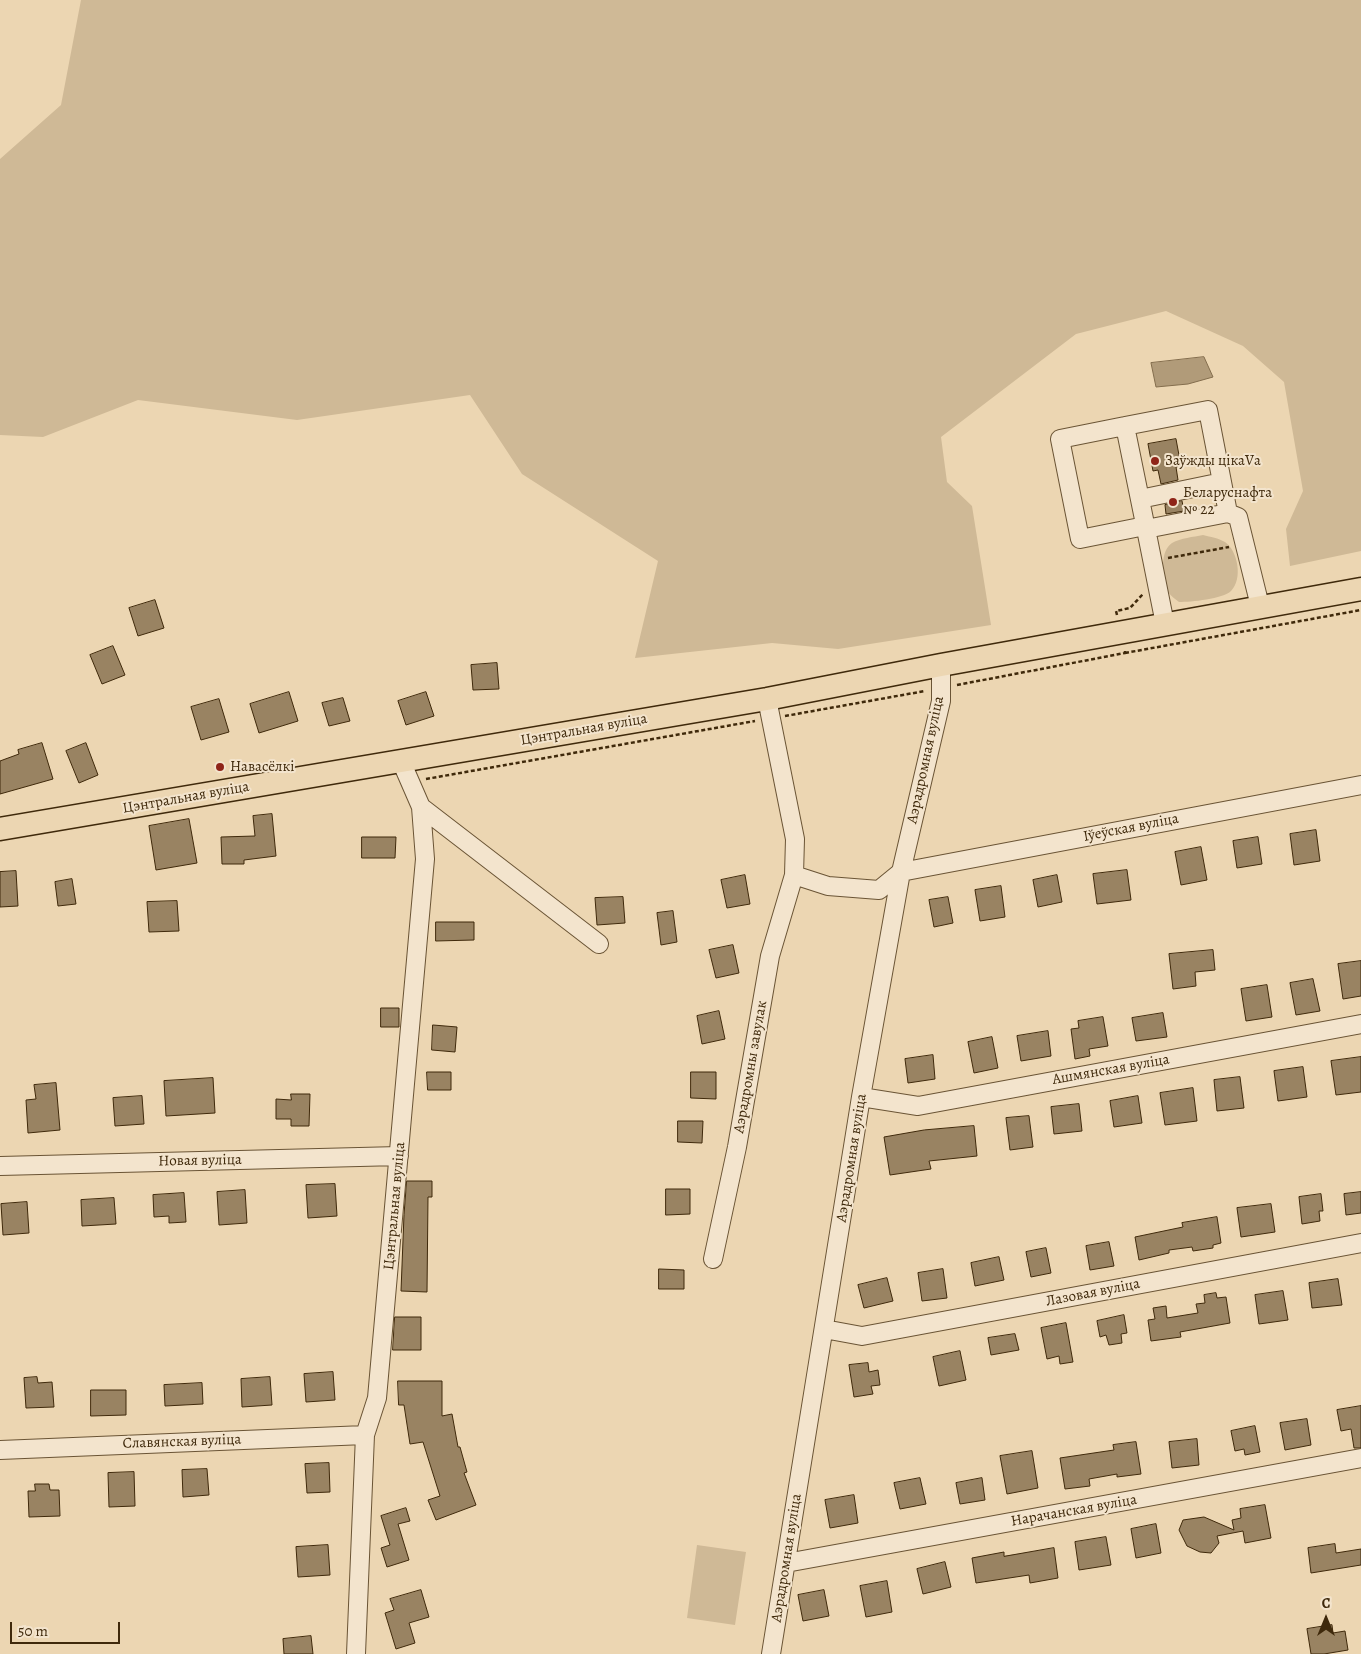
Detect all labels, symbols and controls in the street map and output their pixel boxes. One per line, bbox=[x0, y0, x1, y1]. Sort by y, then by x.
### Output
place label: Заўжды цікаVа bbox=[1165, 452, 1261, 470]
marker: Заўжды цікаVа bbox=[1149, 455, 1161, 467]
place label: Беларуснафта № 22 bbox=[1183, 484, 1272, 519]
marker: Беларуснафта № 22 bbox=[1167, 496, 1179, 508]
street label: Аэрадромная вуліца bbox=[904, 695, 948, 825]
street label: Цэнтральная вуліца bbox=[519, 710, 649, 750]
place label: Навасёлкі bbox=[230, 758, 295, 776]
marker: Навасёлкі bbox=[214, 761, 226, 773]
street label: Цэнтральная вуліца bbox=[121, 778, 251, 818]
street label: Іўеўская вуліца bbox=[1082, 810, 1180, 846]
street label: Аэрадромны завулак bbox=[730, 999, 772, 1135]
street label: Ашмянская вуліца bbox=[1051, 1051, 1171, 1089]
street label: Аэрадромная вуліца bbox=[833, 1092, 871, 1224]
street label: Цэнтральная вуліца bbox=[380, 1141, 410, 1271]
street label: Новая вуліца bbox=[158, 1151, 242, 1171]
street label: Лазовая вуліца bbox=[1044, 1275, 1142, 1311]
street label: Славянская вуліца bbox=[122, 1431, 242, 1453]
street label: Нарачанская вуліца bbox=[1010, 1491, 1138, 1531]
street label: Аэрадромная вуліца bbox=[768, 1492, 806, 1624]
north arrow bbox=[1301, 1594, 1351, 1644]
text: С bbox=[1322, 1594, 1330, 1613]
scale bar bbox=[12, 1612, 122, 1644]
text: 50 m bbox=[18, 1621, 48, 1641]

